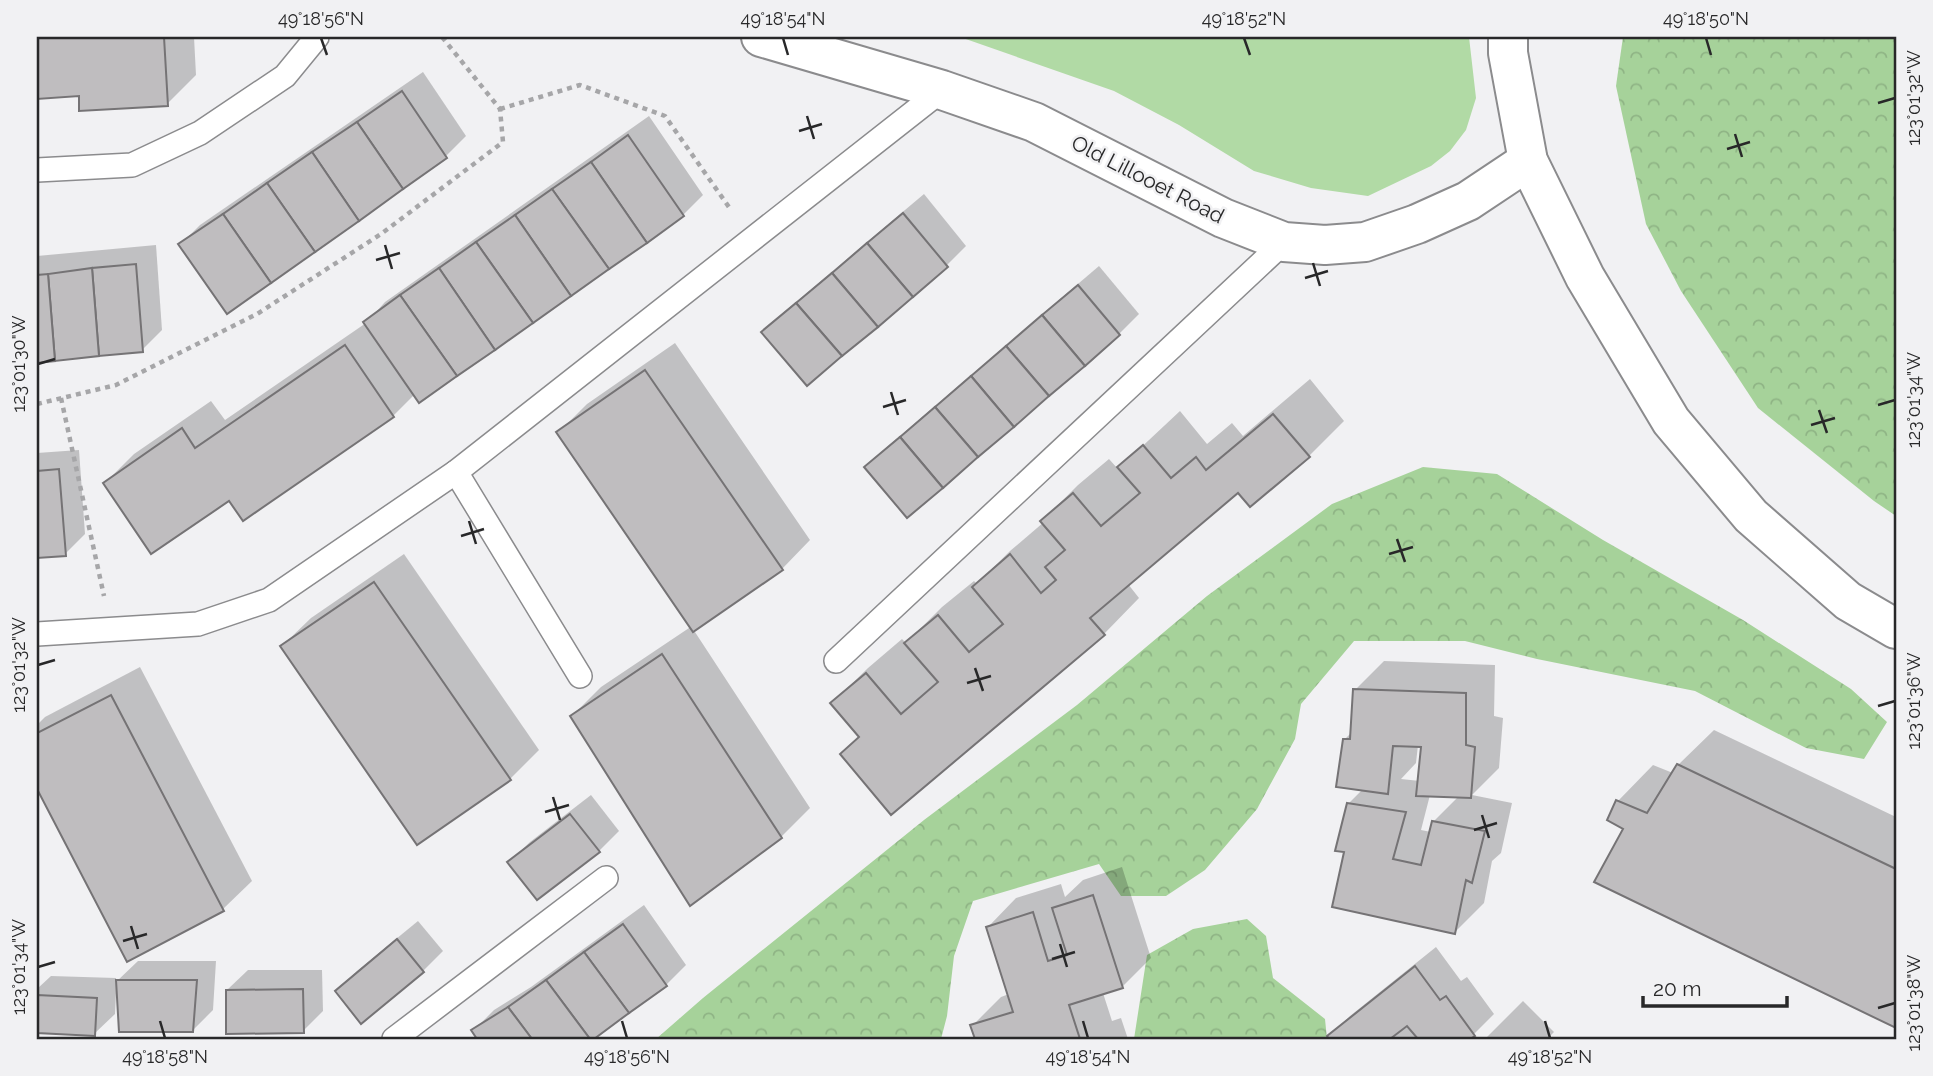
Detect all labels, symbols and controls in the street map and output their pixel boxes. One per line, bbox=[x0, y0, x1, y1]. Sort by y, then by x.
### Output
text: 49°18'56"N bbox=[278, 8, 364, 29]
text: 49°18'54"N bbox=[741, 8, 825, 29]
text: 49°18'52"N bbox=[1202, 8, 1286, 29]
text: 49°18'50"N bbox=[1663, 8, 1749, 29]
text: 123°01'32"W bbox=[1903, 50, 1924, 146]
street label: Old Lillooet Road bbox=[1067, 130, 1229, 228]
text: 123°01'30"W bbox=[8, 315, 29, 413]
text: 123°01'34"W bbox=[1903, 352, 1924, 448]
text: 123°01'32"W bbox=[8, 617, 29, 713]
text: 123°01'36"W bbox=[1903, 652, 1924, 750]
text: 123°01'34"W bbox=[8, 919, 29, 1015]
text: 123°01'38"W bbox=[1903, 954, 1924, 1051]
scale bar bbox=[1643, 964, 1786, 1008]
text: 20 m bbox=[1653, 976, 1701, 1001]
text: 49°18'58"N bbox=[122, 1046, 208, 1067]
text: 49°18'56"N bbox=[584, 1046, 670, 1067]
text: 49°18'54"N bbox=[1046, 1046, 1130, 1067]
text: 49°18'52"N bbox=[1508, 1046, 1592, 1067]

